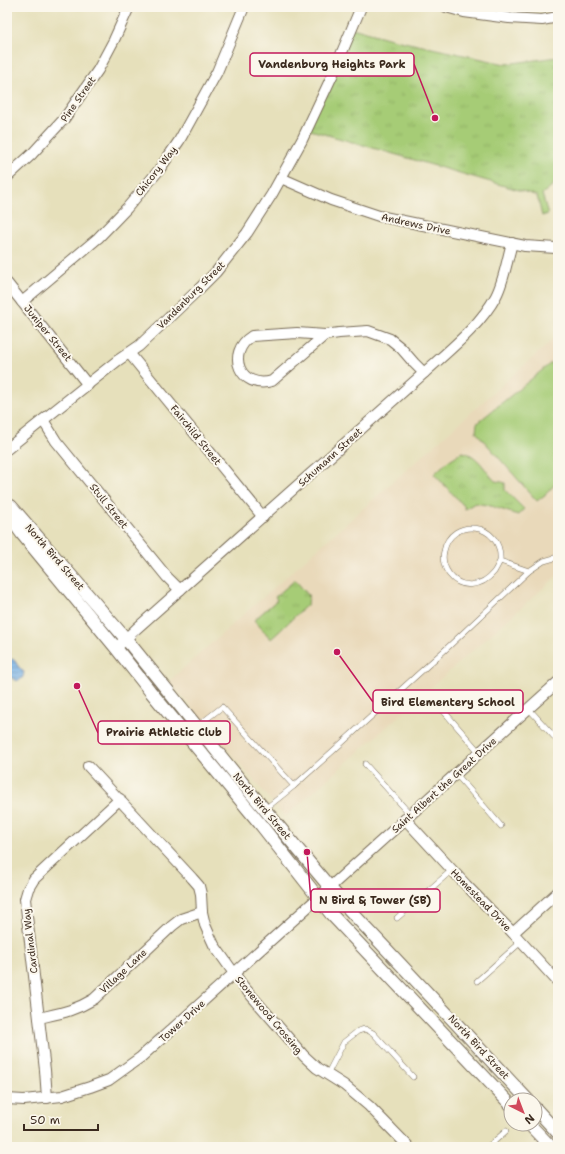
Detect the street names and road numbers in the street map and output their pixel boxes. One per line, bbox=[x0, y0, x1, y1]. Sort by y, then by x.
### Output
street label: Pine Street bbox=[57, 74, 99, 124]
street label: Chicory Way bbox=[132, 143, 180, 199]
street label: Andrews Drive bbox=[380, 210, 452, 238]
street label: Vandenburg Street bbox=[154, 258, 228, 332]
street label: Juniper Street bbox=[21, 302, 75, 364]
street label: Fairchild Street bbox=[168, 402, 224, 468]
street label: Schumann Street bbox=[295, 425, 365, 489]
street label: Stull Street bbox=[87, 481, 131, 531]
street label: North Bird Street bbox=[23, 521, 87, 593]
street label: Saint Albert the Great Drive bbox=[389, 734, 500, 836]
street label: North Bird Street bbox=[230, 770, 294, 842]
street label: Homestead Drive bbox=[448, 866, 514, 934]
street label: Cardinal Way bbox=[20, 908, 40, 974]
street label: Village Lane bbox=[97, 946, 150, 996]
street label: Stonewood Crossing bbox=[233, 973, 305, 1057]
street label: Tower Drive bbox=[156, 997, 208, 1045]
street label: North Bird Street bbox=[446, 1012, 512, 1082]

